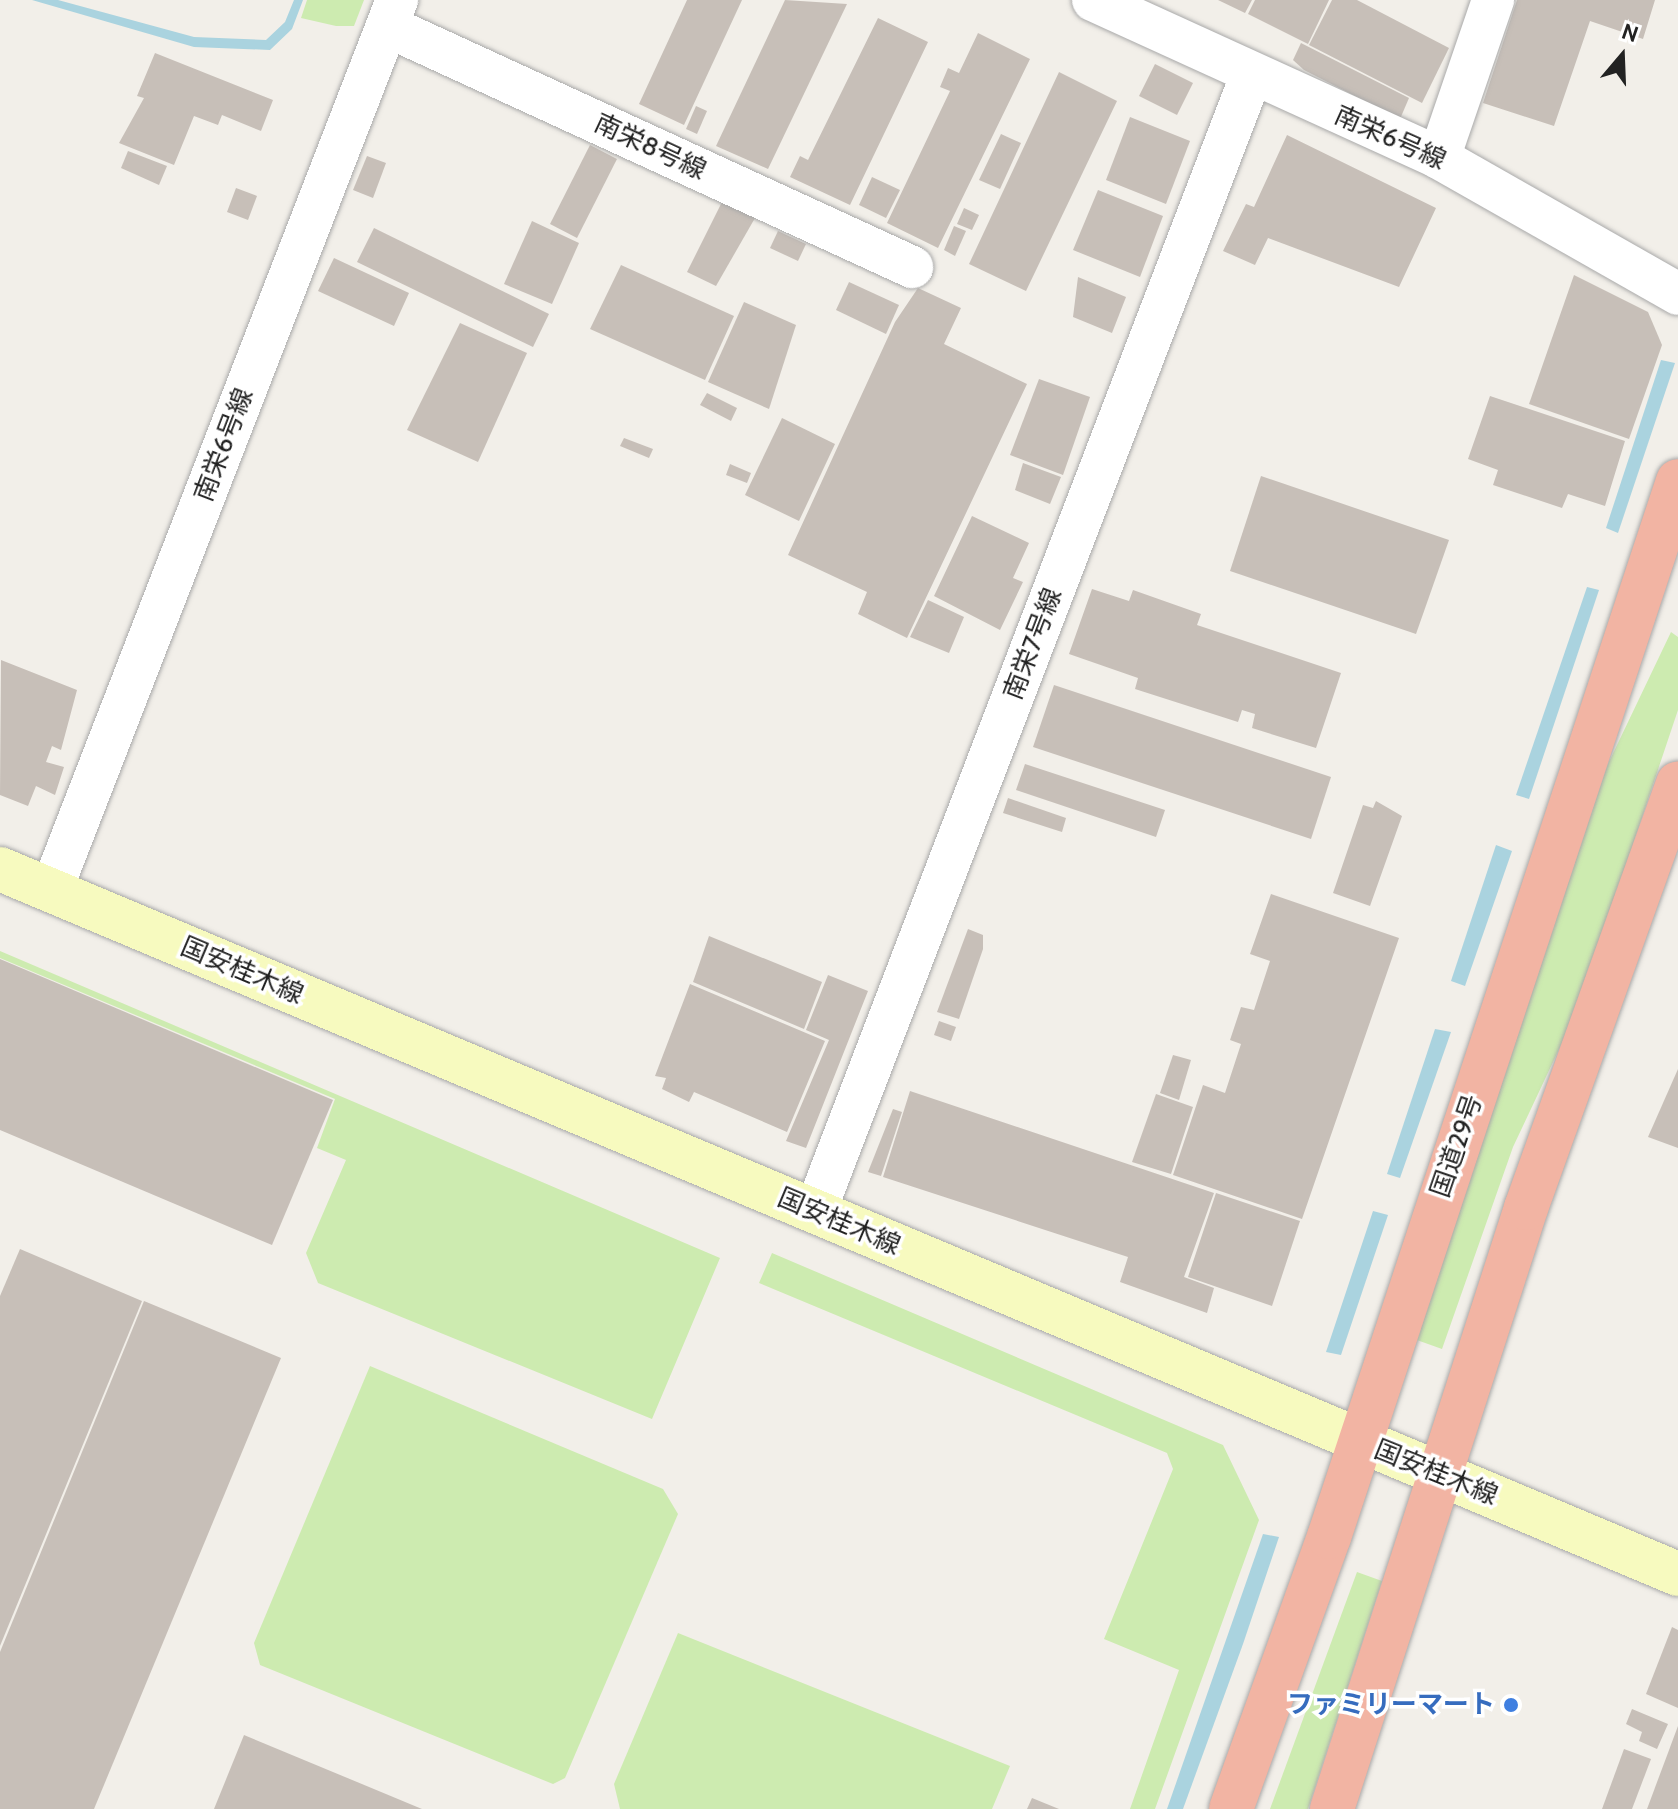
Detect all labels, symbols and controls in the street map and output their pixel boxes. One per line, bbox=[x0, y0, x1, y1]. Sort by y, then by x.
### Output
north arrow bbox=[1582, 16, 1662, 96]
text: N bbox=[1618, 18, 1642, 48]
street label: 南栄6号線 bbox=[1329, 100, 1451, 176]
street label: 南栄8号線 bbox=[589, 108, 711, 186]
street label: 南栄6号線 bbox=[188, 384, 260, 506]
street label: 南栄7号線 bbox=[997, 584, 1069, 704]
street label: 国安桂木線 bbox=[176, 931, 308, 1011]
street label: 国道29号 bbox=[1425, 1091, 1489, 1201]
street label: 国安桂木線 bbox=[773, 1182, 905, 1262]
street label: 国安桂木線 bbox=[1370, 1434, 1502, 1512]
place label: ファミリーマート bbox=[1287, 1689, 1495, 1721]
marker: ファミリーマート bbox=[1502, 1696, 1520, 1714]

